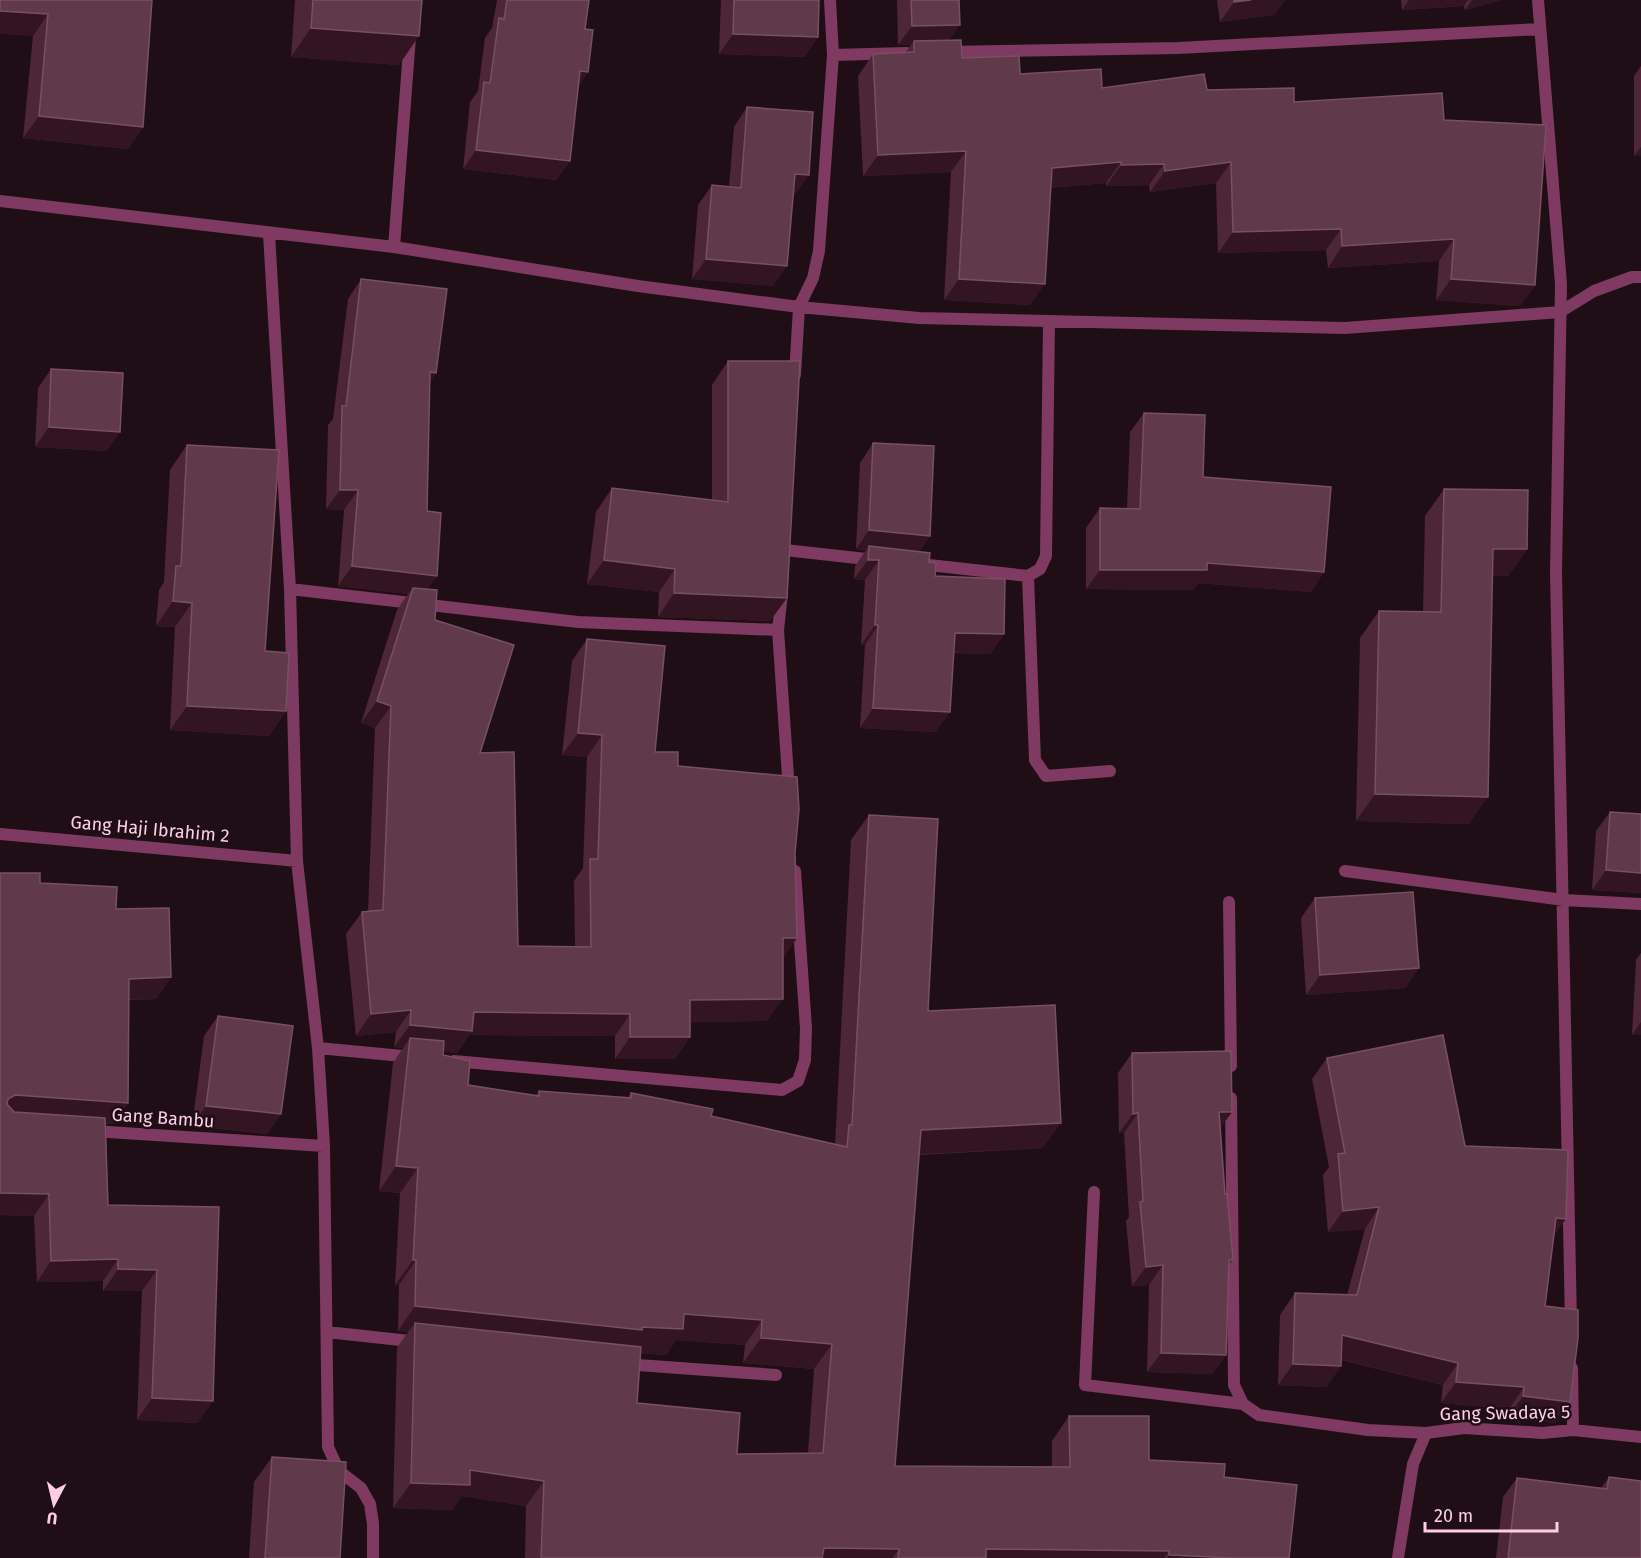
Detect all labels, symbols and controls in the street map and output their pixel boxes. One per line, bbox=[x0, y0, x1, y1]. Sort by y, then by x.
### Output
street label: Gang Haji Ibrahim 2 bbox=[70, 811, 230, 847]
street label: Gang Bambu bbox=[111, 1103, 215, 1133]
street label: Gang Swadaya 5 bbox=[1440, 1401, 1570, 1425]
north arrow bbox=[24, 1474, 84, 1534]
scale bar bbox=[1425, 1495, 1557, 1533]
text: 20 m bbox=[1434, 1505, 1473, 1527]
text: U bbox=[46, 1508, 59, 1528]

